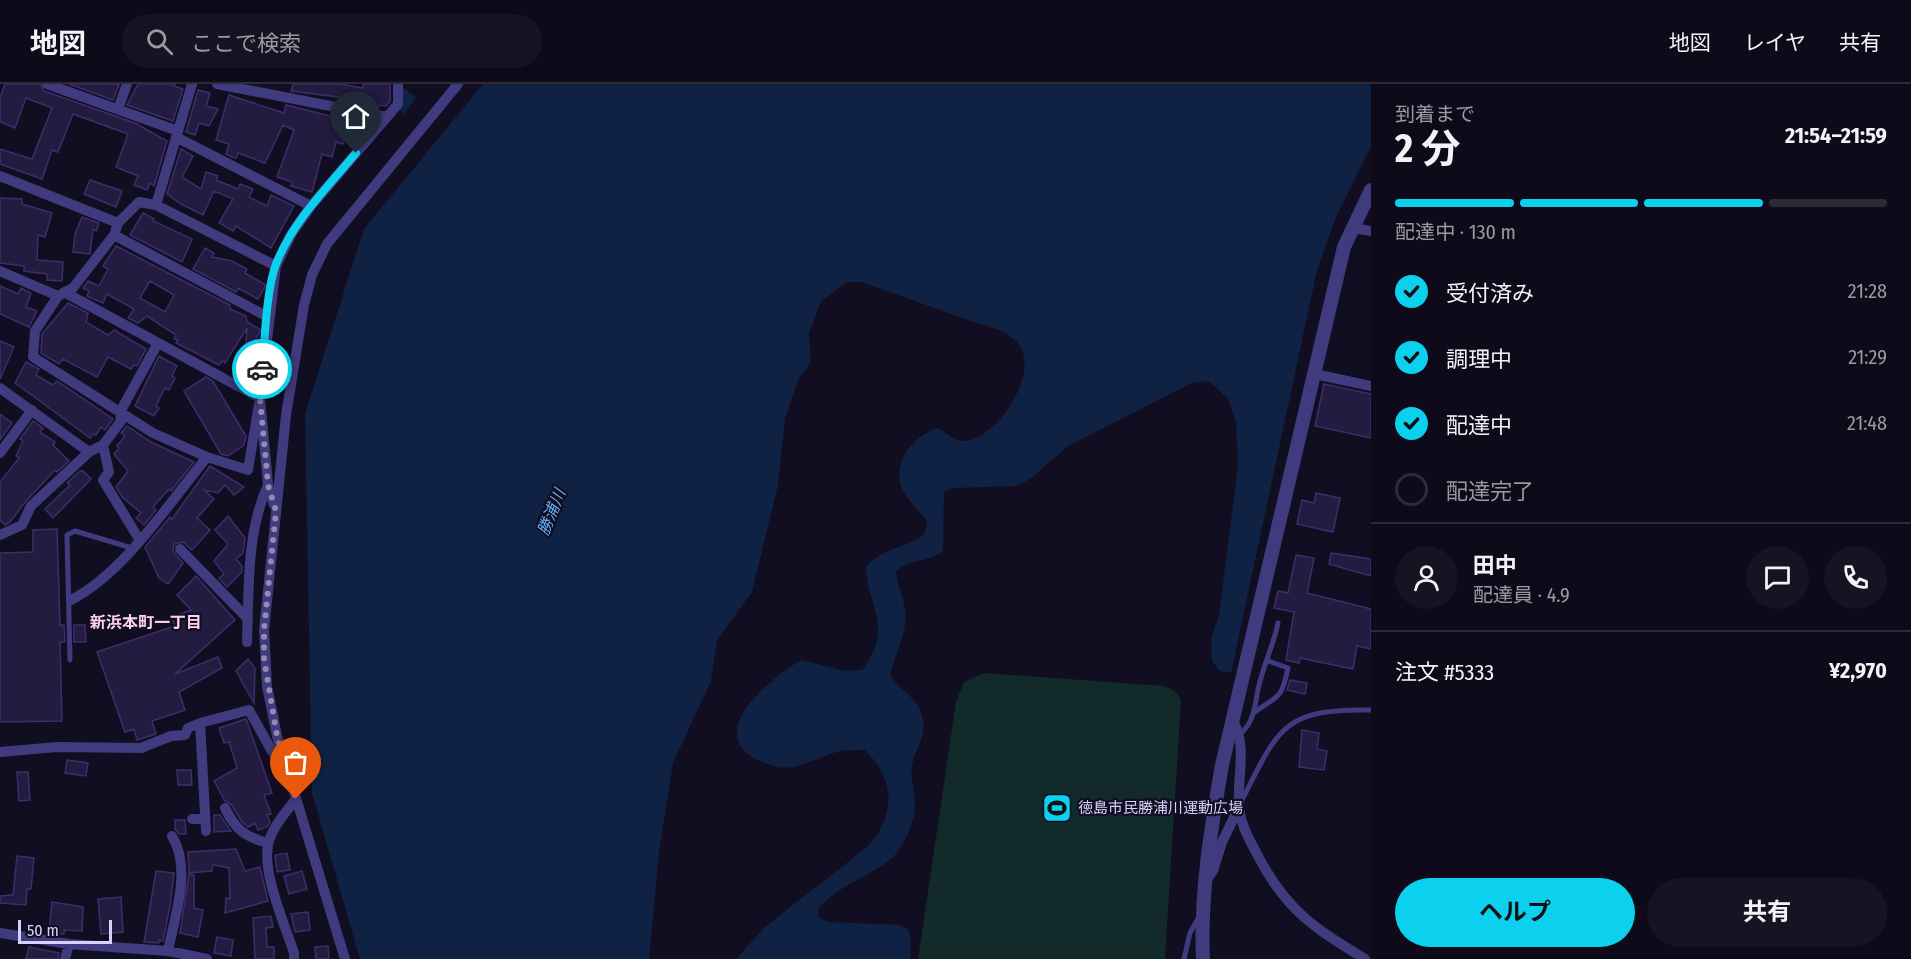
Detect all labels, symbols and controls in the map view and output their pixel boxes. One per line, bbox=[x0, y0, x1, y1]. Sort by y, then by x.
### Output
search box bbox=[122, 14, 542, 68]
icon: search bbox=[143, 25, 176, 58]
text: 地図 bbox=[30, 27, 86, 60]
text: ここで検索 bbox=[191, 30, 301, 57]
text: 地図 bbox=[1669, 30, 1711, 56]
text: レイヤ bbox=[1744, 30, 1806, 56]
text: 共有 bbox=[1839, 30, 1881, 56]
pin bbox=[330, 91, 381, 153]
icon: home bbox=[339, 100, 372, 133]
text: 到着まで bbox=[1395, 102, 1475, 126]
text: 21:54–21:59 bbox=[1785, 122, 1887, 149]
text: 2 分 bbox=[1395, 126, 1460, 172]
text: 配達中 · 130 m bbox=[1395, 220, 1516, 244]
icon: check bbox=[1395, 275, 1428, 308]
text: 21:28 bbox=[1848, 279, 1887, 303]
text: 受付済み bbox=[1446, 280, 1534, 307]
courier bbox=[232, 339, 292, 399]
icon: check bbox=[1395, 341, 1428, 374]
text: 21:29 bbox=[1848, 345, 1887, 369]
text: 調理中 bbox=[1446, 346, 1512, 373]
icon: car bbox=[246, 353, 279, 386]
icon: check bbox=[1395, 407, 1428, 440]
text: 21:48 bbox=[1847, 411, 1887, 435]
text: 配達中 bbox=[1446, 412, 1512, 439]
text: 配達完了 bbox=[1446, 478, 1534, 505]
water label: 勝浦川 bbox=[534, 485, 570, 538]
button: person bbox=[1395, 546, 1458, 609]
button: chat bbox=[1746, 546, 1809, 609]
button: phone bbox=[1824, 546, 1887, 609]
text: 田中 bbox=[1473, 552, 1517, 579]
text: 配達員 · 4.9 bbox=[1473, 583, 1570, 607]
district label: 新浜本町一丁目 bbox=[90, 613, 202, 632]
text: ¥2,970 bbox=[1829, 657, 1887, 684]
text: 注文 #5333 bbox=[1395, 659, 1494, 686]
pin bbox=[270, 737, 321, 799]
icon: bag bbox=[279, 746, 312, 779]
sports icon: 徳島市民勝浦川運動広場 bbox=[1041, 792, 1073, 824]
place label: 徳島市民勝浦川運動広場 bbox=[1078, 799, 1243, 817]
button: ヘルプ bbox=[1395, 878, 1635, 947]
button: 共有 bbox=[1647, 878, 1887, 947]
scale bar bbox=[18, 917, 112, 944]
text: 50 m bbox=[27, 921, 59, 940]

